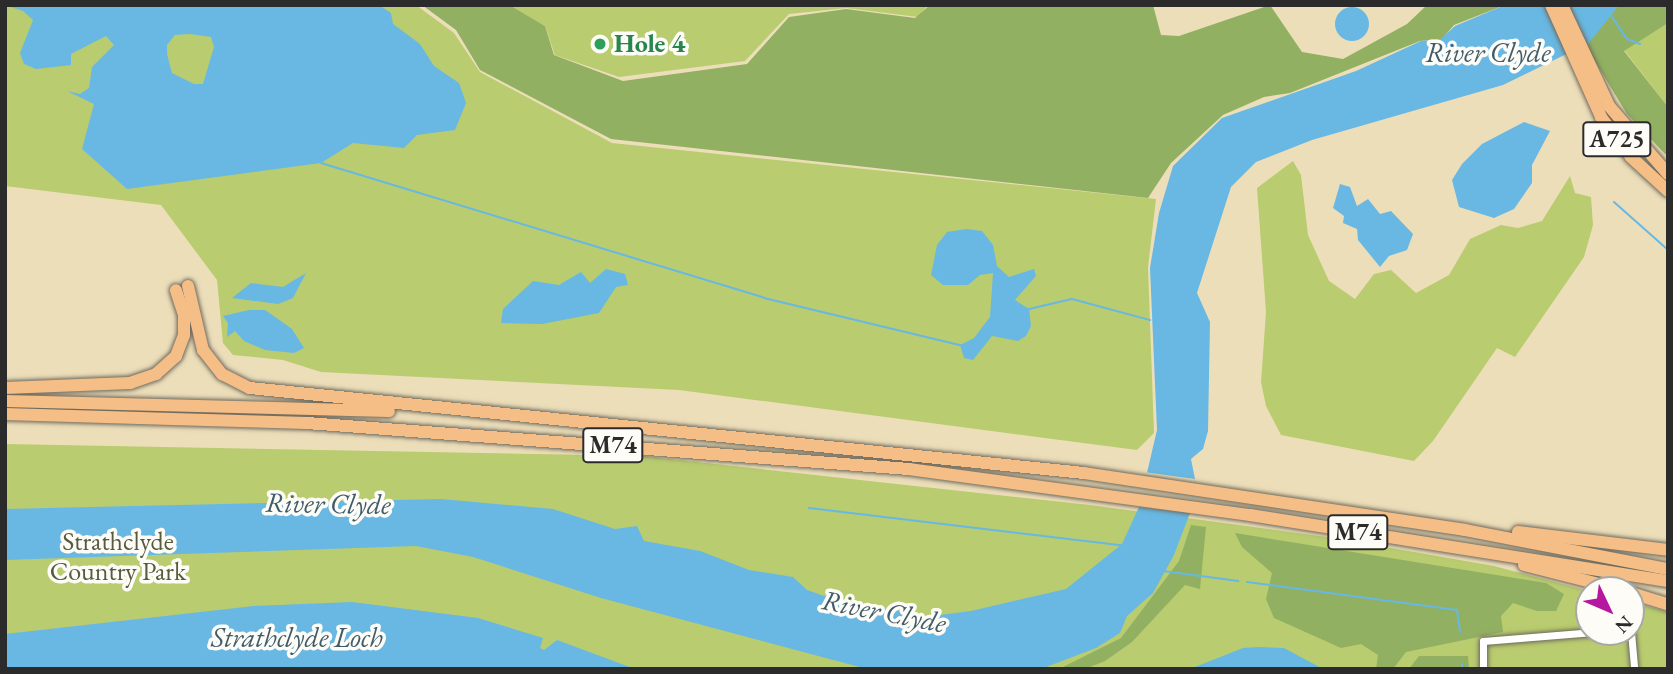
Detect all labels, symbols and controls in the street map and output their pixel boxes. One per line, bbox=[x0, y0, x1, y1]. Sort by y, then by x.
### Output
place label: Hole 4 bbox=[614, 28, 685, 60]
water label: River Clyde bbox=[1425, 35, 1551, 69]
marker: Hole 4 bbox=[592, 36, 608, 52]
road number: A725 bbox=[1582, 119, 1652, 160]
road number: M74 bbox=[582, 424, 644, 466]
water label: River Clyde bbox=[265, 485, 391, 521]
road number: M74 bbox=[1326, 512, 1390, 552]
park label: Strathclyde Country Park bbox=[50, 526, 186, 588]
north arrow bbox=[1575, 576, 1645, 646]
water label: River Clyde bbox=[819, 583, 949, 639]
text: N bbox=[1610, 610, 1638, 639]
water label: Strathclyde Loch bbox=[211, 620, 383, 654]

